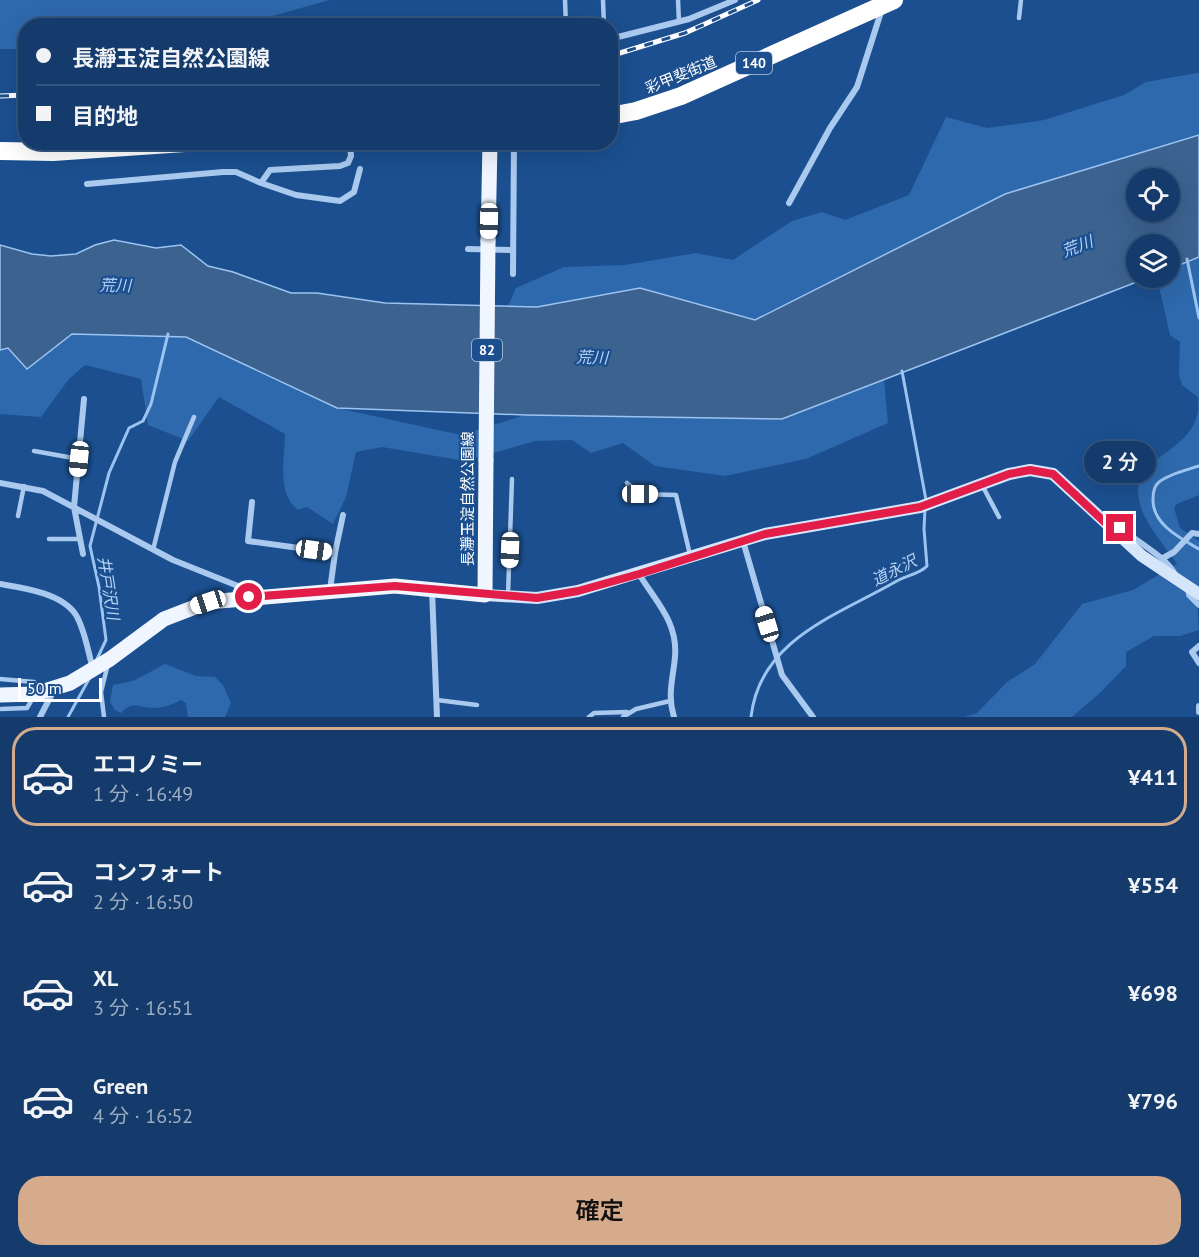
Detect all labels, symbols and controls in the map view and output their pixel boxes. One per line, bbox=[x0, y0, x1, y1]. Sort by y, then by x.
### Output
text: 長瀞玉淀自然公園線 bbox=[72, 44, 270, 72]
street label: 彩甲斐街道 bbox=[642, 52, 719, 97]
road number: 140 bbox=[736, 52, 772, 74]
text: 目的地 bbox=[72, 102, 138, 130]
map controls bbox=[1126, 168, 1180, 288]
button: locate bbox=[1126, 168, 1180, 222]
car bbox=[480, 203, 498, 239]
water label: 荒川 bbox=[1058, 230, 1097, 261]
button: layers bbox=[1126, 234, 1180, 288]
water label: 荒川 bbox=[99, 275, 133, 295]
road number: 82 bbox=[472, 339, 502, 361]
water label: 荒川 bbox=[576, 346, 610, 368]
street label: 長瀞玉淀自然公園線 bbox=[458, 431, 477, 567]
car bbox=[68, 440, 90, 478]
callout: 2 分 bbox=[1084, 441, 1156, 483]
text: 2 分 bbox=[1102, 449, 1138, 475]
car bbox=[622, 485, 658, 503]
route end bbox=[1106, 514, 1133, 541]
car bbox=[500, 532, 520, 568]
car bbox=[295, 539, 333, 561]
water label: 道永沢 bbox=[868, 549, 922, 590]
water label: 井戸沢川 bbox=[94, 555, 124, 623]
route start bbox=[235, 583, 262, 610]
car bbox=[188, 588, 228, 616]
car bbox=[753, 604, 781, 644]
scale bar bbox=[18, 675, 102, 702]
text: 50 m bbox=[27, 678, 62, 698]
icon: car bbox=[21, 750, 75, 804]
text: エコノミー bbox=[93, 750, 203, 778]
text: ¥411 bbox=[1128, 763, 1178, 791]
text: 1 分 · 16:49 bbox=[93, 781, 193, 807]
icon: car bbox=[21, 858, 75, 912]
text: コンフォート bbox=[93, 858, 224, 886]
text: ¥554 bbox=[1128, 871, 1178, 899]
text: 2 分 · 16:50 bbox=[93, 889, 193, 915]
text: XL bbox=[93, 964, 118, 992]
icon: car bbox=[21, 966, 75, 1020]
text: ¥698 bbox=[1128, 979, 1178, 1007]
text: 3 分 · 16:51 bbox=[93, 995, 193, 1021]
text: Green bbox=[93, 1072, 148, 1100]
icon: car bbox=[21, 1074, 75, 1128]
text: ¥796 bbox=[1128, 1087, 1178, 1115]
text: 4 分 · 16:52 bbox=[93, 1103, 193, 1129]
button: 確定 bbox=[18, 1176, 1181, 1245]

